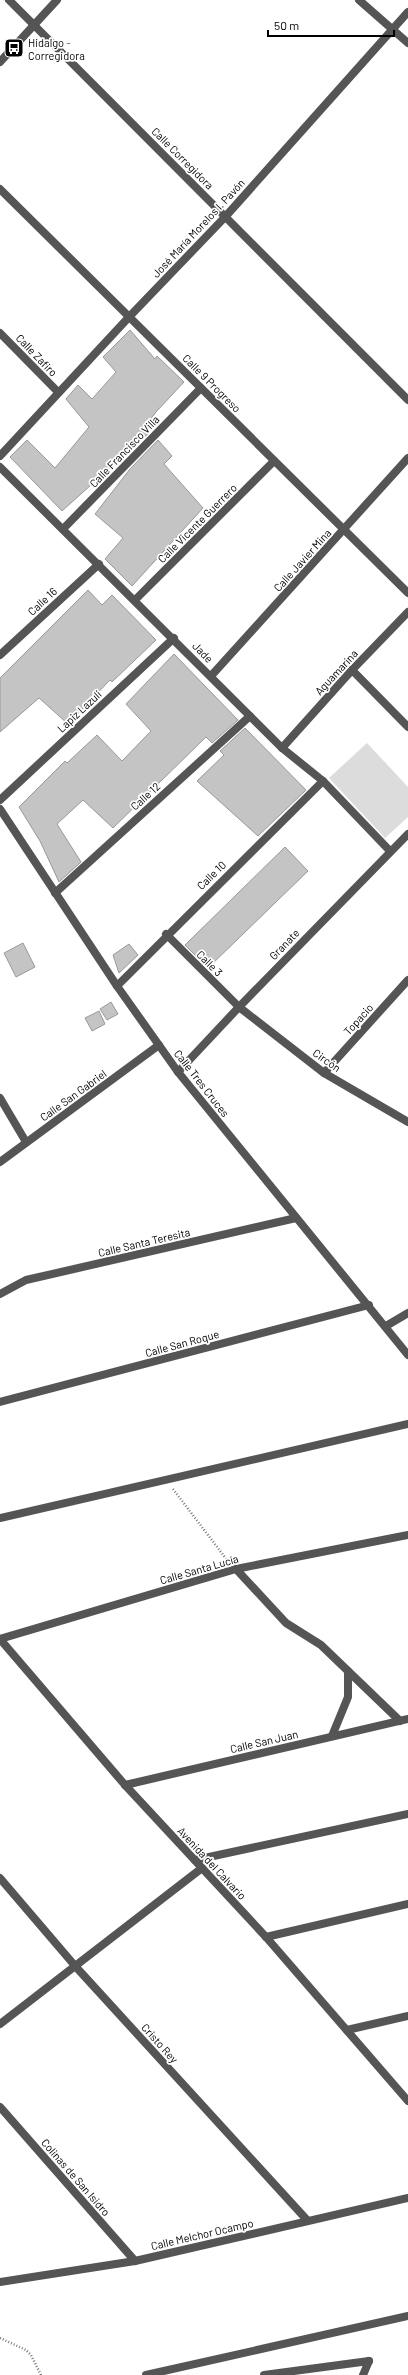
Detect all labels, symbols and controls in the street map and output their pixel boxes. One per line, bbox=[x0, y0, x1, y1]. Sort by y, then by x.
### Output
scale bar bbox=[268, 12, 394, 38]
text: 50 m bbox=[274, 18, 299, 32]
place label: Hidalgo - Corregidora bbox=[28, 36, 85, 62]
bus stop icon: Hidalgo - Corregidora bbox=[3, 37, 25, 59]
street label: Calle Corregidora bbox=[149, 124, 217, 192]
street label: José María Morelos I. Pavón bbox=[149, 176, 247, 280]
street label: Calle Zafiro bbox=[14, 331, 60, 379]
street label: Calle 9 Progreso bbox=[180, 351, 244, 415]
street label: Calle Francisco Villa bbox=[86, 412, 162, 490]
street label: Calle Vicente Guerrero bbox=[155, 481, 239, 565]
street label: Calle Javier Mina bbox=[271, 526, 333, 594]
street label: Calle 16 bbox=[25, 584, 59, 618]
street label: Jade bbox=[190, 639, 216, 665]
street label: Aguamarina bbox=[312, 647, 360, 697]
street label: Lapiz Lazuli bbox=[54, 687, 104, 735]
street label: Calle 12 bbox=[128, 779, 162, 813]
street label: Calle 10 bbox=[194, 858, 228, 892]
street label: Granate bbox=[266, 926, 302, 962]
street label: Calle 3 bbox=[194, 947, 226, 979]
street label: Topacio bbox=[341, 1001, 375, 1037]
street label: Circón bbox=[311, 1046, 343, 1074]
street label: Calle Tres Cruces bbox=[172, 1047, 232, 1119]
street label: Calle San Gabriel bbox=[37, 1067, 109, 1123]
street label: Calle Santa Teresita bbox=[97, 1225, 191, 1259]
street label: Calle San Roque bbox=[144, 1327, 221, 1359]
street label: Calle Santa Lucía bbox=[158, 1552, 240, 1586]
street label: Calle San Juan bbox=[229, 1727, 299, 1755]
street label: Avenida del Calvario bbox=[175, 1824, 249, 1902]
street label: Cristo Rey bbox=[139, 2021, 181, 2065]
street label: Colinas de San Isidro bbox=[39, 2136, 113, 2218]
street label: Calle Melchor Ocampo bbox=[150, 2216, 254, 2252]

